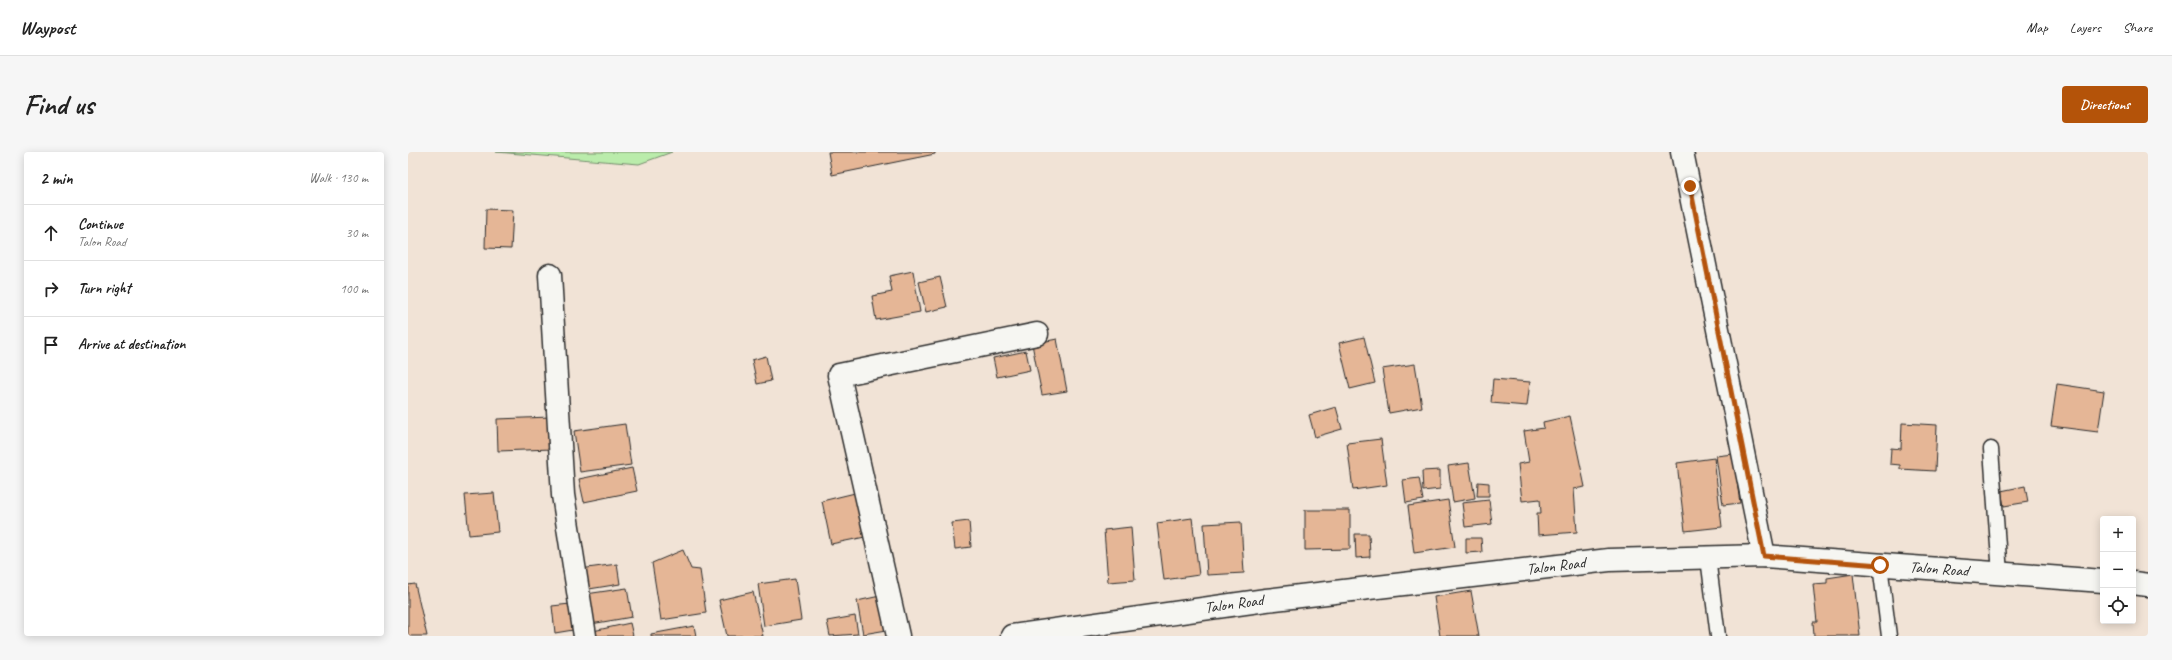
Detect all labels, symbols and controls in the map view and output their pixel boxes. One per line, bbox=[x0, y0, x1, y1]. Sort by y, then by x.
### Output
text: Waypost bbox=[20, 16, 75, 40]
text: Map bbox=[2026, 19, 2048, 36]
text: Layers bbox=[2070, 19, 2101, 36]
text: Share bbox=[2123, 19, 2152, 36]
button: Directions bbox=[2062, 86, 2148, 123]
text: Find us bbox=[24, 87, 94, 122]
text: 2 min bbox=[40, 168, 73, 189]
text: Walk · 130 m bbox=[309, 170, 368, 186]
route end bbox=[1681, 177, 1699, 195]
text: Continue bbox=[78, 215, 123, 234]
icon: ahead bbox=[40, 222, 62, 244]
text: 30 m bbox=[346, 225, 368, 241]
text: Talon Road bbox=[78, 234, 126, 250]
icon: right bbox=[40, 278, 62, 300]
text: Turn right bbox=[78, 279, 131, 298]
text: 100 m bbox=[340, 281, 368, 297]
icon: arrive bbox=[40, 334, 62, 356]
text: Arrive at destination bbox=[78, 335, 185, 354]
map controls bbox=[2100, 516, 2136, 624]
button: + bbox=[2100, 516, 2136, 552]
street label: Talon Road bbox=[1525, 552, 1589, 580]
button: − bbox=[2100, 552, 2136, 588]
route start bbox=[1871, 556, 1889, 574]
street label: Talon Road bbox=[1909, 557, 1972, 581]
button: locate bbox=[2100, 588, 2136, 624]
street label: Talon Road bbox=[1203, 590, 1267, 618]

